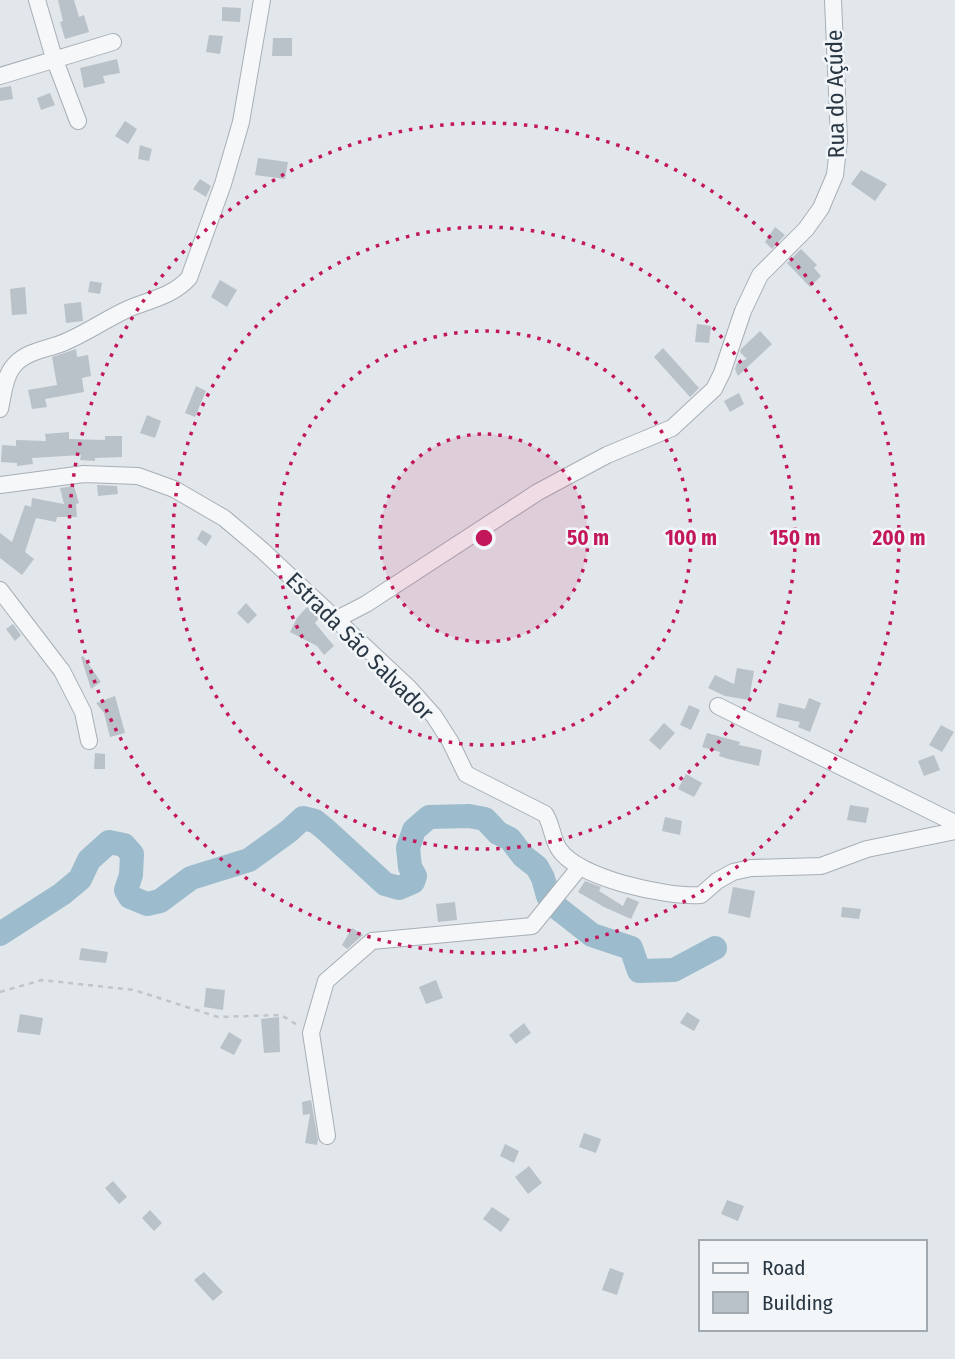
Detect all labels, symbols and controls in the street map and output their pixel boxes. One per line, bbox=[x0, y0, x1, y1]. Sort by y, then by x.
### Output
street label: Rua do Açúde bbox=[820, 29, 850, 159]
text: 50 m bbox=[567, 525, 609, 551]
text: 100 m bbox=[665, 525, 717, 551]
text: 150 m bbox=[769, 525, 821, 551]
text: 200 m bbox=[871, 525, 926, 551]
centre of rings bbox=[472, 526, 496, 550]
street label: Estrada São Salvador bbox=[280, 566, 440, 726]
legend bbox=[699, 1240, 927, 1331]
text: Road bbox=[762, 1255, 806, 1281]
text: Building bbox=[762, 1290, 833, 1316]

